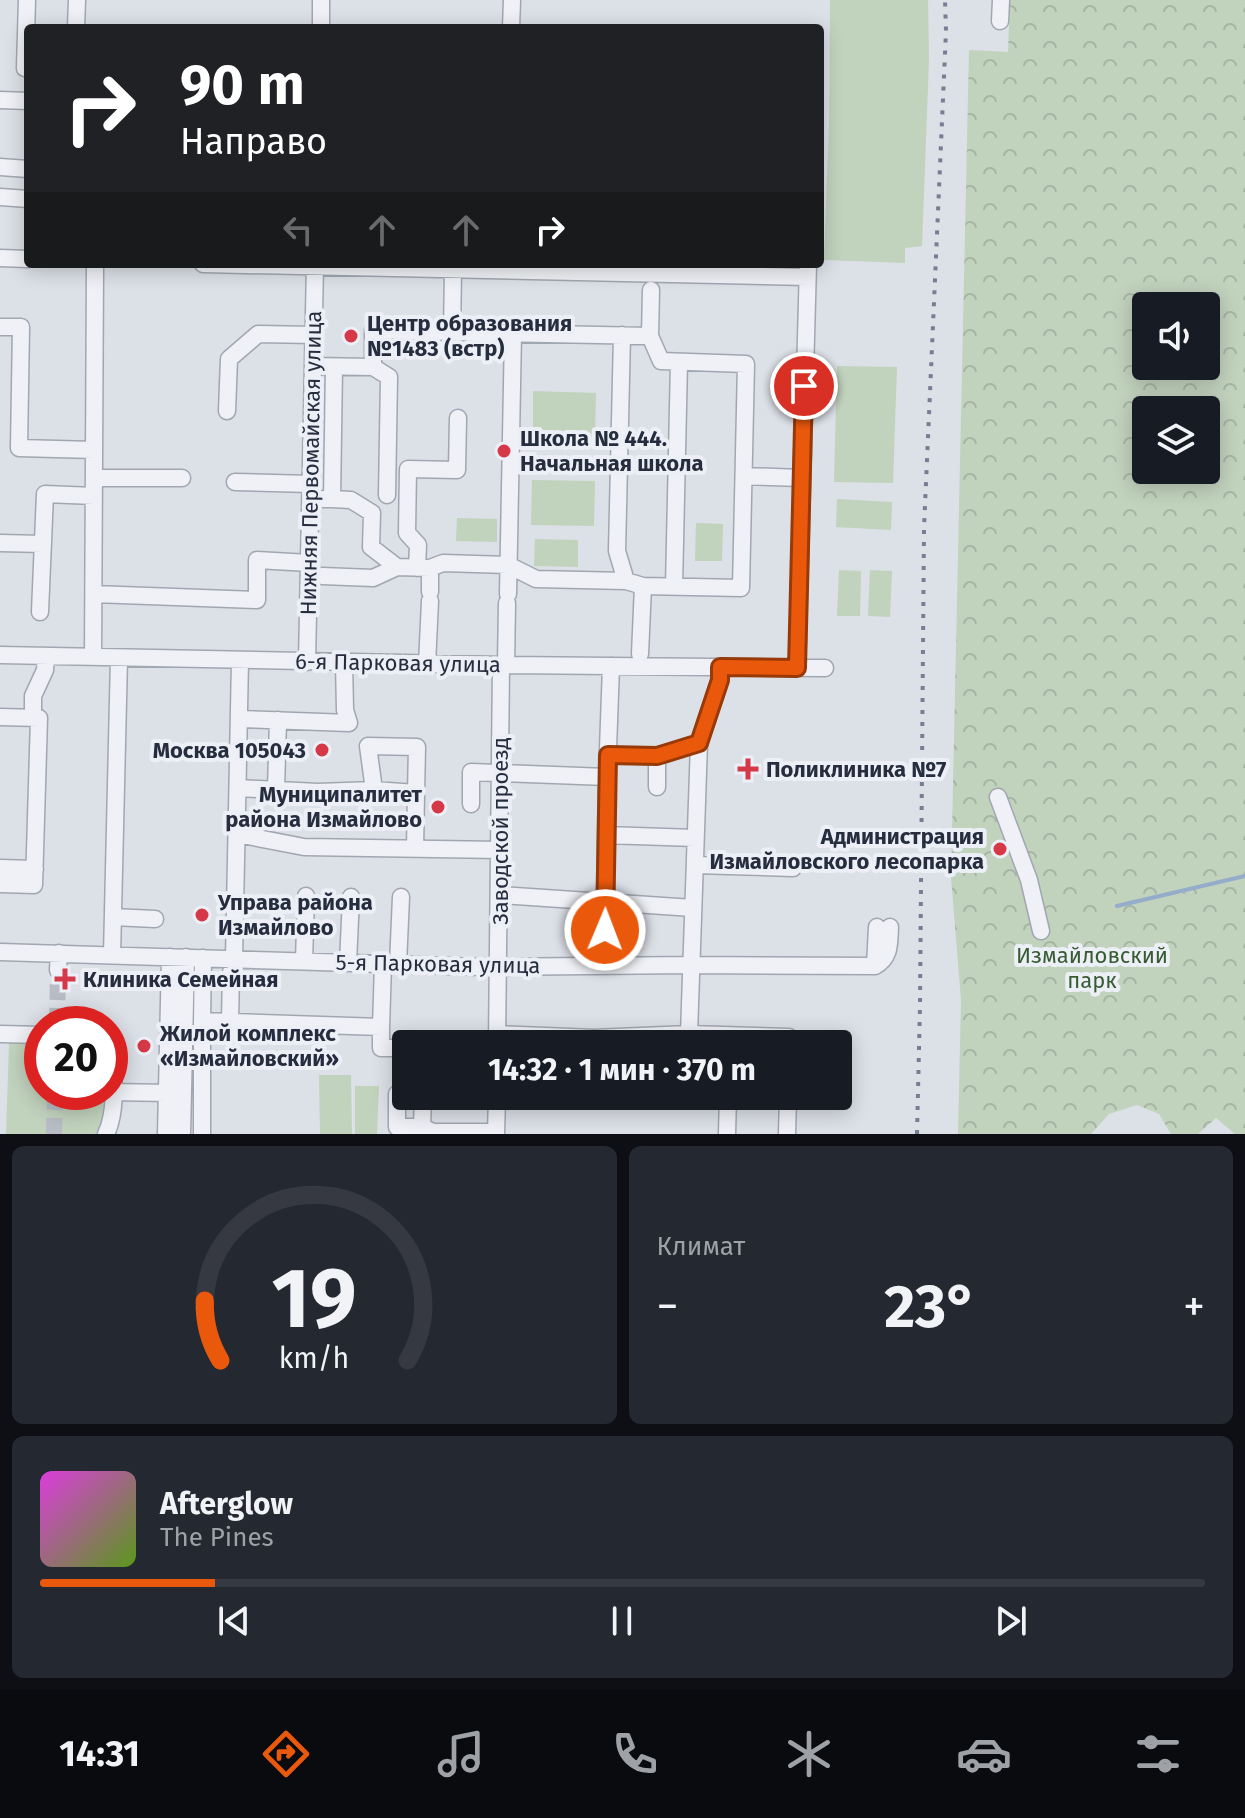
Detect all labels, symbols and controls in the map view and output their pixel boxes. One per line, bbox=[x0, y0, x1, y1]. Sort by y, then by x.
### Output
text: 90 m bbox=[180, 52, 305, 119]
icon: right bbox=[48, 56, 152, 160]
text: Направо bbox=[180, 120, 327, 164]
icon: left bbox=[276, 208, 320, 252]
icon: ahead bbox=[360, 208, 404, 252]
icon: ahead bbox=[444, 208, 488, 252]
icon: right bbox=[528, 208, 572, 252]
map controls bbox=[1132, 292, 1220, 484]
button: sound bbox=[1132, 292, 1220, 380]
street label: Нижняя Первомайская улица bbox=[295, 310, 327, 616]
place label: Центр образования №1483 (встр) bbox=[367, 310, 572, 362]
marker: Центр образования №1483 (встр) bbox=[342, 327, 360, 345]
pin bbox=[770, 352, 838, 420]
icon: arrive bbox=[782, 364, 826, 408]
button: layers bbox=[1132, 396, 1220, 484]
place label: Школа № 444. Начальная школа bbox=[520, 425, 704, 477]
marker: Школа № 444. Начальная школа bbox=[495, 442, 513, 460]
street label: 6-я Парковая улица bbox=[295, 648, 501, 678]
place label: Москва 105043 bbox=[153, 737, 306, 764]
street label: Заводской проезд bbox=[487, 737, 514, 925]
marker: Москва 105043 bbox=[313, 741, 331, 759]
place label: Поликлиника №7 bbox=[766, 756, 946, 783]
marker: Поликлиника №7 bbox=[737, 758, 759, 780]
place label: Муниципалитет района Измайлово bbox=[225, 781, 423, 833]
marker: Муниципалитет района Измайлово bbox=[429, 798, 447, 816]
place label: Администрация Измайловского лесопарка bbox=[710, 823, 984, 875]
marker: Администрация Измайловского лесопарка bbox=[991, 840, 1009, 858]
position arrow bbox=[563, 888, 647, 972]
place label: Управа района Измайлово bbox=[217, 889, 373, 941]
marker: Управа района Измайлово bbox=[193, 906, 211, 924]
park label: Измайловский парк bbox=[1016, 942, 1168, 994]
street label: 5-я Парковая улица bbox=[335, 949, 541, 979]
place label: Клиника Семейная bbox=[83, 966, 279, 993]
marker: Клиника Семейная bbox=[54, 968, 76, 990]
speed limit sign: 20 bbox=[24, 1006, 128, 1110]
place label: Жилой комплекс «Измайловский» bbox=[159, 1020, 339, 1072]
marker: Жилой комплекс «Измайловский» bbox=[135, 1037, 153, 1055]
text: 14:32 · 1 мин · 370 m bbox=[488, 1052, 756, 1088]
text: Климат bbox=[657, 1231, 745, 1262]
text: 19 bbox=[272, 1249, 357, 1349]
text: 23° bbox=[884, 1271, 977, 1343]
text: − bbox=[657, 1280, 679, 1333]
text: + bbox=[1183, 1280, 1205, 1333]
text: km/h bbox=[279, 1341, 350, 1376]
text: Afterglow bbox=[160, 1486, 293, 1522]
text: The Pines bbox=[160, 1522, 274, 1553]
icon: previous bbox=[212, 1599, 256, 1643]
icon: pause bbox=[600, 1599, 644, 1643]
icon: next bbox=[989, 1599, 1033, 1643]
icon: directions bbox=[258, 1726, 314, 1782]
icon: music bbox=[433, 1726, 489, 1782]
icon: phone bbox=[607, 1726, 663, 1782]
icon: climate bbox=[781, 1726, 837, 1782]
icon: car bbox=[956, 1726, 1012, 1782]
icon: filters bbox=[1130, 1726, 1186, 1782]
text: 14:31 bbox=[59, 1732, 140, 1776]

